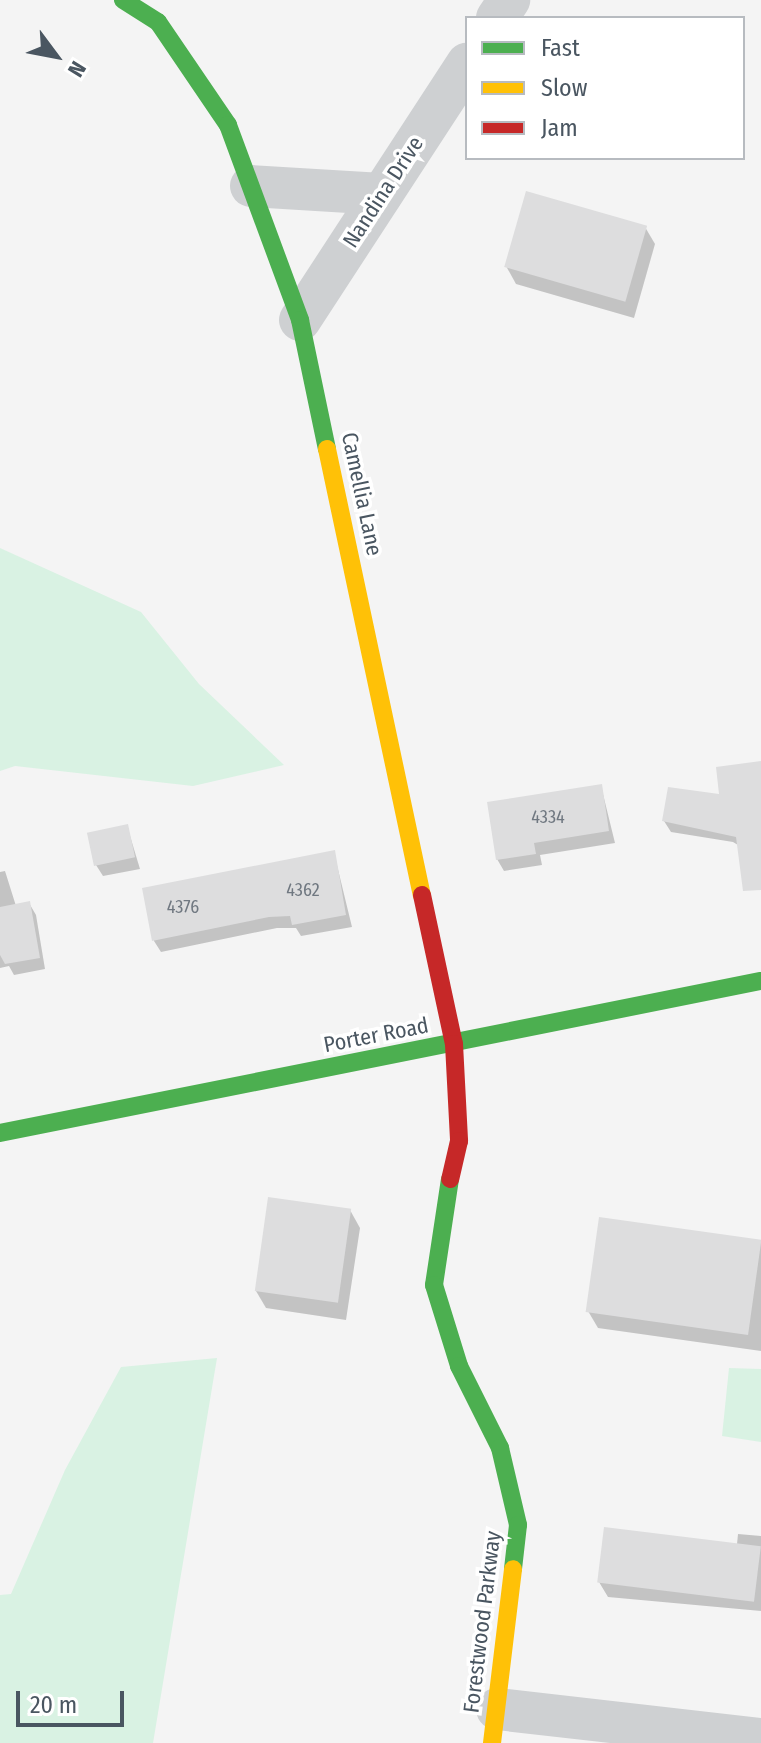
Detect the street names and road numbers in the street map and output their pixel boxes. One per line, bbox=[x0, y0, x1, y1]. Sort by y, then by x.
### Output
street label: Nandina Drive bbox=[337, 131, 429, 253]
street label: Camellia Lane bbox=[336, 430, 388, 558]
street label: Porter Road bbox=[321, 1012, 431, 1058]
street label: Forestwood Parkway bbox=[458, 1530, 506, 1714]

